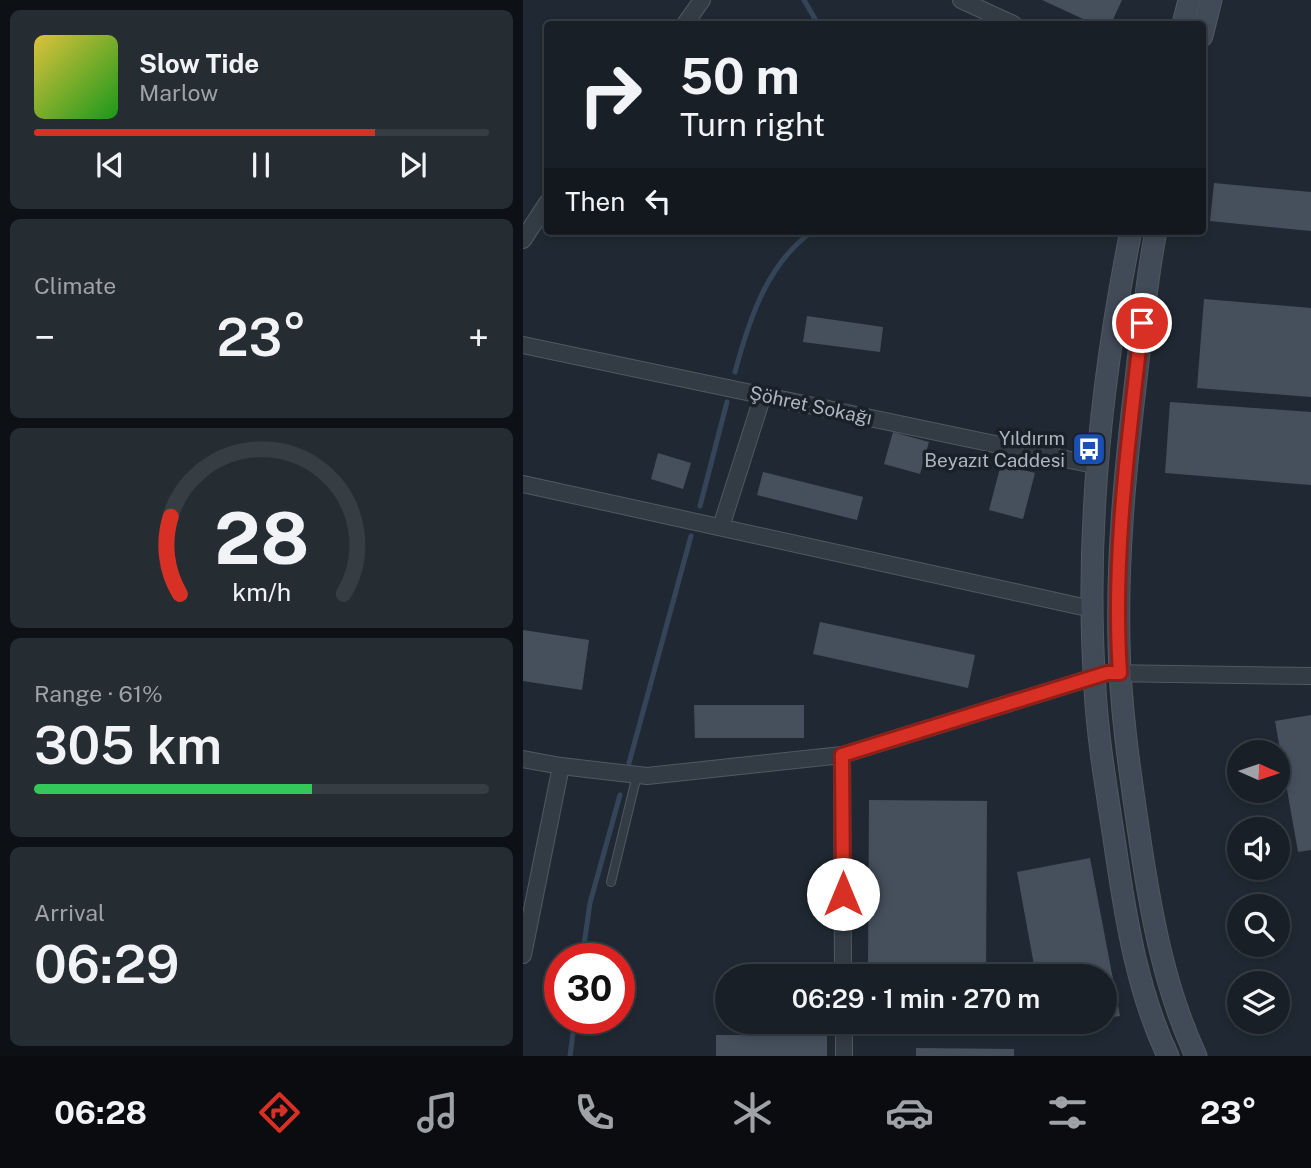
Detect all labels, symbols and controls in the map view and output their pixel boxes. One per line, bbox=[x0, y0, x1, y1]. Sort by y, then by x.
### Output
text: 50 m bbox=[680, 47, 800, 105]
text: Slow Tide bbox=[139, 48, 259, 79]
icon: right bbox=[565, 49, 656, 140]
text: Marlow bbox=[139, 79, 218, 106]
text: Turn right bbox=[680, 106, 825, 143]
icon: previous bbox=[91, 146, 129, 184]
icon: pause bbox=[242, 146, 280, 184]
icon: next bbox=[394, 146, 432, 184]
icon: left bbox=[639, 182, 677, 220]
text: Then bbox=[565, 186, 625, 217]
text: Climate bbox=[34, 272, 116, 299]
pin bbox=[1112, 293, 1172, 353]
icon: arrive bbox=[1123, 304, 1161, 342]
text: 23° bbox=[216, 307, 307, 368]
text: − bbox=[34, 315, 55, 360]
text: + bbox=[468, 315, 489, 360]
street label: Şöhret Sokağı bbox=[748, 381, 874, 429]
place label: Yıldırım Beyazıt Caddesi bbox=[924, 427, 1065, 471]
bus stop icon: Yıldırım Beyazıt Caddesi bbox=[1070, 430, 1108, 468]
text: 28 bbox=[214, 495, 309, 580]
text: km/h bbox=[232, 577, 291, 607]
text: Range · 61% bbox=[34, 680, 163, 707]
text: 305 km bbox=[34, 715, 222, 776]
north arrow bbox=[1227, 740, 1289, 803]
map controls bbox=[1227, 740, 1290, 1034]
button: sound bbox=[1227, 817, 1290, 880]
position arrow bbox=[806, 857, 880, 931]
button: search bbox=[1227, 894, 1290, 957]
text: Arrival bbox=[34, 899, 105, 926]
text: 06:29 bbox=[34, 934, 180, 995]
speed limit sign: 30 bbox=[544, 943, 635, 1034]
button: layers bbox=[1227, 971, 1290, 1034]
text: 06:29 · 1 min · 270 m bbox=[792, 983, 1040, 1014]
icon: directions bbox=[255, 1088, 304, 1137]
icon: music bbox=[413, 1088, 462, 1137]
icon: phone bbox=[570, 1088, 619, 1137]
icon: climate bbox=[728, 1088, 777, 1137]
icon: car bbox=[885, 1088, 934, 1137]
icon: filters bbox=[1043, 1088, 1092, 1137]
text: 06:28 bbox=[54, 1094, 147, 1131]
text: 23° bbox=[1200, 1094, 1257, 1131]

